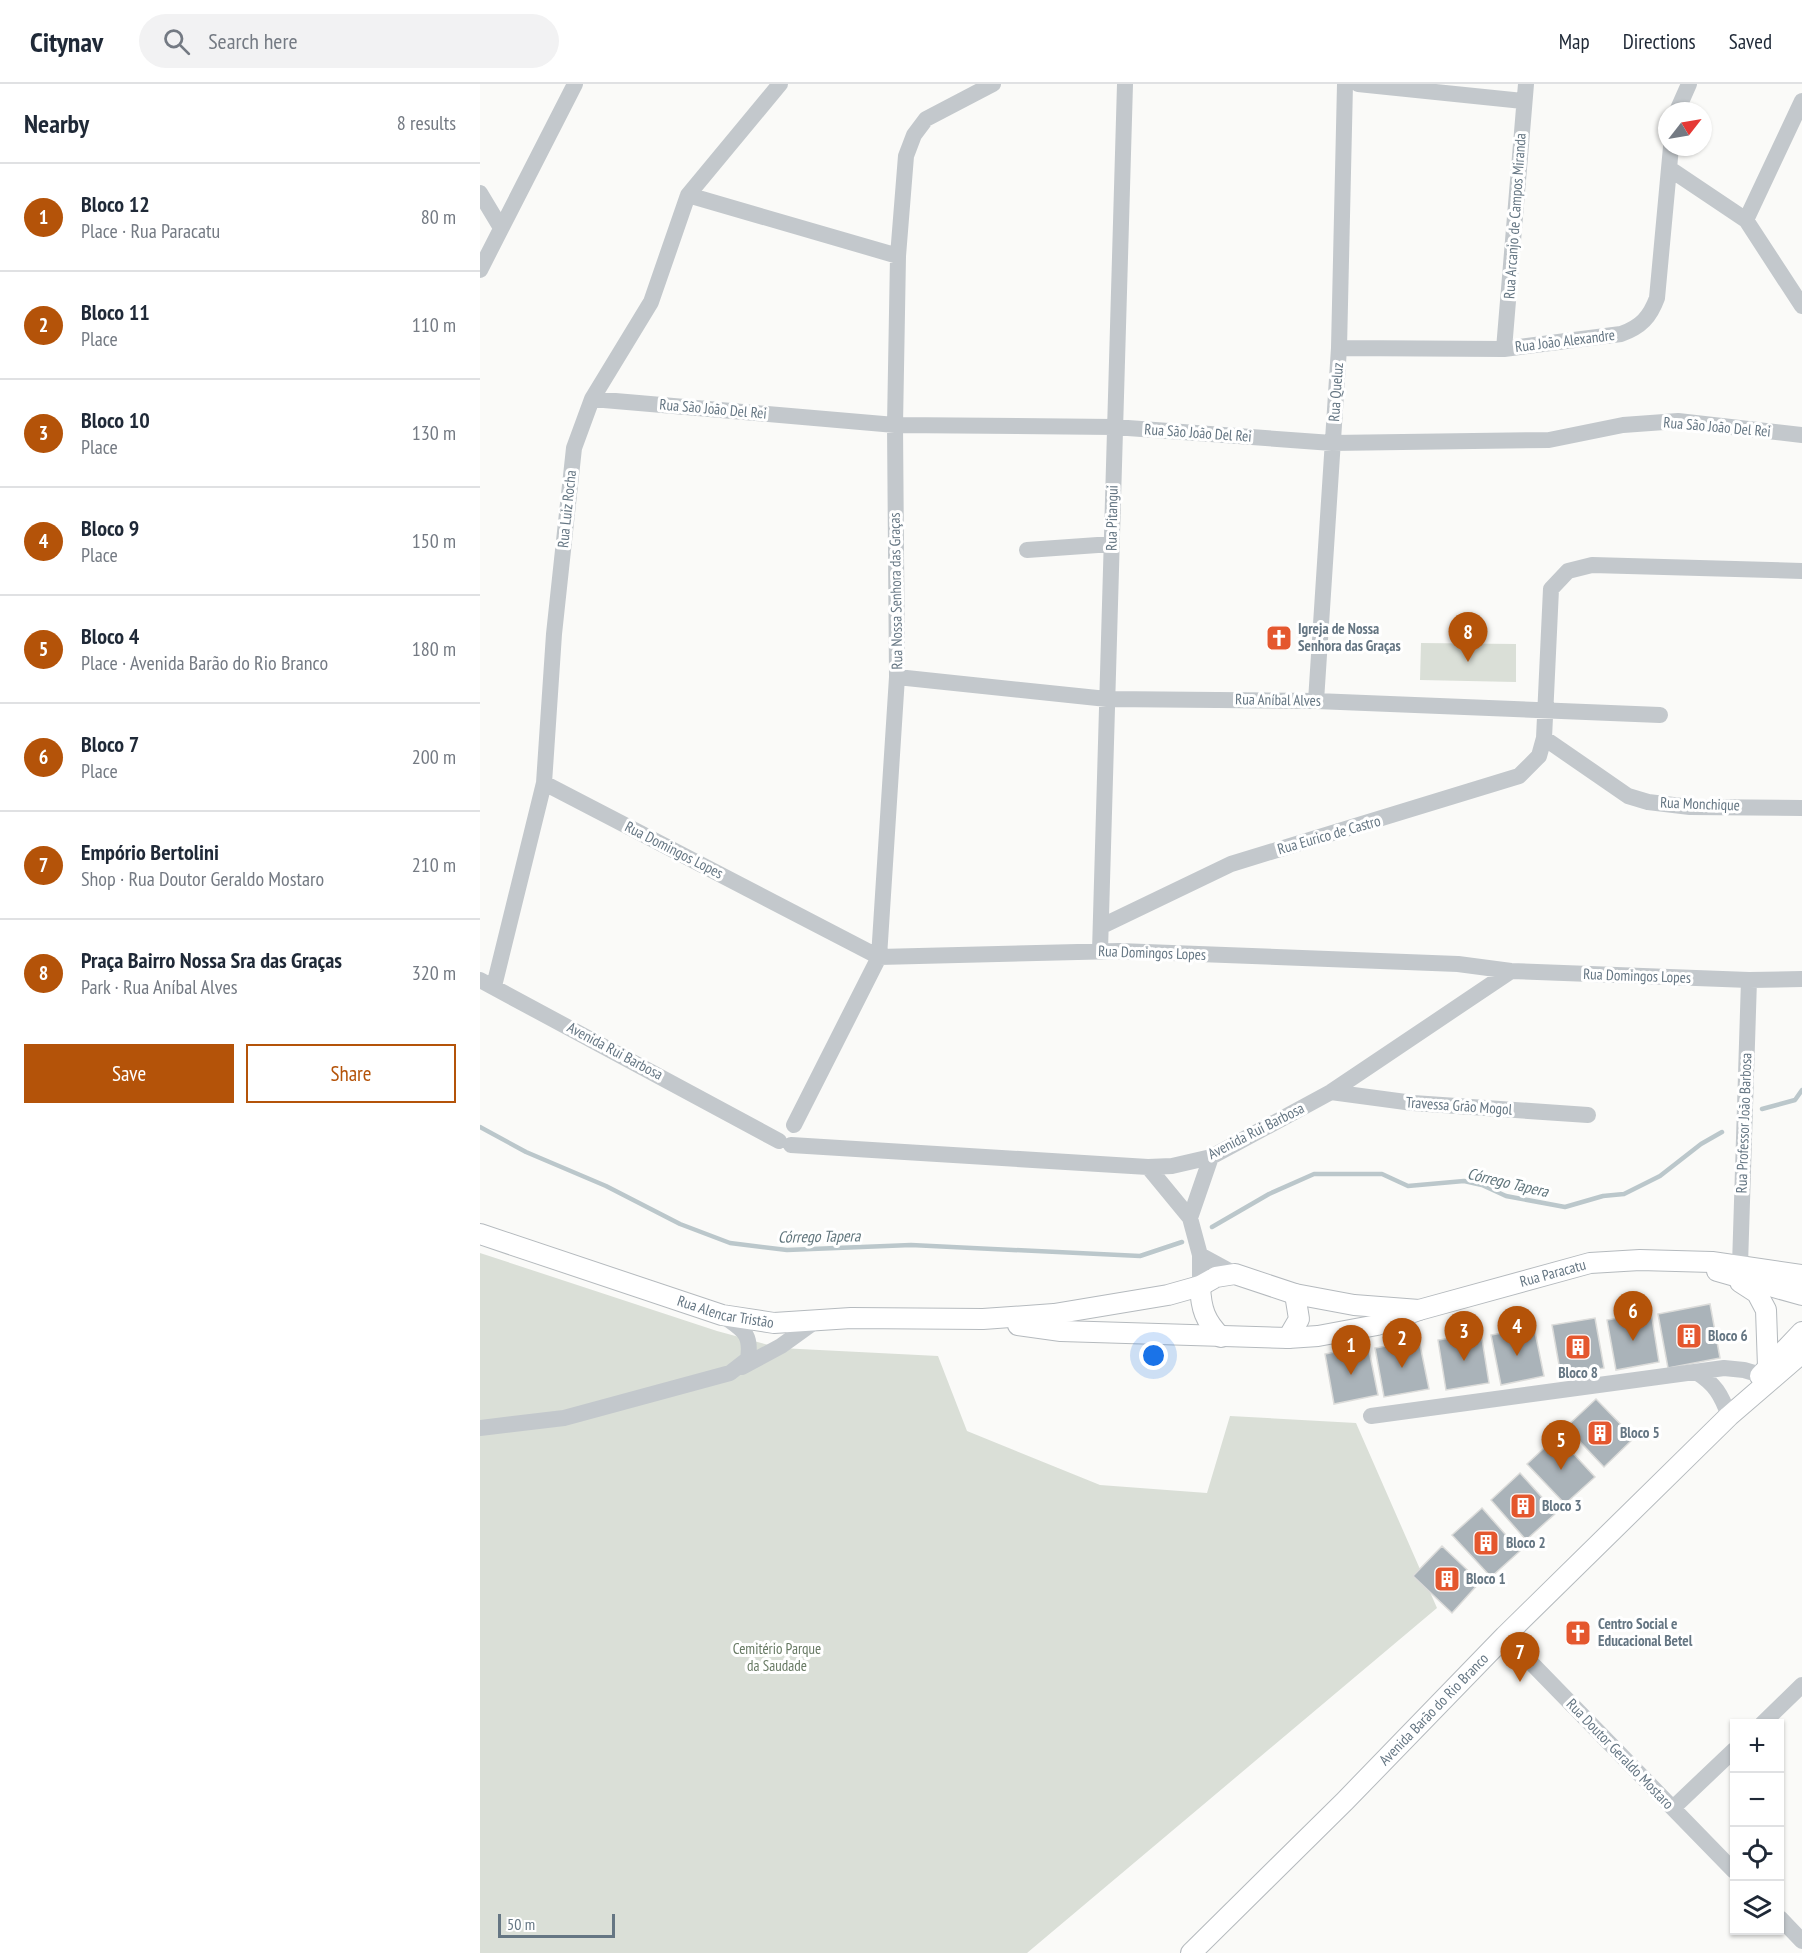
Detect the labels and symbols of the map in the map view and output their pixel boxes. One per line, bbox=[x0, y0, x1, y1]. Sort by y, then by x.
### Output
north arrow bbox=[1658, 102, 1712, 156]
street label: Rua Arcanjo de Campos Miranda bbox=[1499, 132, 1530, 299]
street label: Rua João Alexandre bbox=[1514, 325, 1616, 356]
street label: Rua Queluz bbox=[1324, 362, 1347, 422]
street label: Rua São João Del Rei bbox=[659, 394, 767, 423]
street label: Rua São João Del Rei bbox=[1663, 412, 1771, 441]
street label: Rua São João Del Rei bbox=[1144, 419, 1252, 446]
street label: Rua Luiz Rocha bbox=[553, 469, 580, 549]
street label: Rua Pitangui bbox=[1101, 485, 1122, 551]
street label: Rua Nossa Senhora das Graças bbox=[885, 512, 906, 670]
pin: 8 bbox=[1448, 612, 1488, 662]
place label: Igreja de Nossa Senhora das Graças bbox=[1298, 619, 1401, 655]
church icon: Igreja de Nossa Senhora das Graças bbox=[1264, 623, 1294, 653]
street label: Rua Aníbal Alves bbox=[1235, 689, 1321, 710]
street label: Rua Monchique bbox=[1660, 793, 1740, 814]
street label: Rua Eurico de Castro bbox=[1275, 811, 1383, 858]
street label: Rua Domingos Lopes bbox=[622, 817, 727, 883]
street label: Rua Domingos Lopes bbox=[1098, 941, 1206, 964]
street label: Rua Domingos Lopes bbox=[1583, 964, 1691, 987]
street label: Avenida Rui Barbosa bbox=[564, 1017, 666, 1084]
street label: Rua Professor João Barbosa bbox=[1732, 1052, 1755, 1194]
street label: Travessa Grão Mogol bbox=[1405, 1092, 1513, 1119]
street label: Avenida Rui Barbosa bbox=[1204, 1098, 1307, 1163]
water label: Córrego Tapera bbox=[1466, 1163, 1552, 1201]
water label: Córrego Tapera bbox=[778, 1225, 862, 1247]
street label: Rua Paracatu bbox=[1518, 1255, 1588, 1291]
street label: Rua Alencar Tristão bbox=[675, 1291, 775, 1332]
pin: 6 bbox=[1614, 1292, 1652, 1341]
pin: 4 bbox=[1498, 1306, 1536, 1356]
pin: 3 bbox=[1444, 1312, 1484, 1361]
pin: 2 bbox=[1382, 1318, 1422, 1368]
building icon: Bloco 6 bbox=[1674, 1321, 1704, 1351]
pin: 1 bbox=[1332, 1326, 1370, 1375]
place label: Bloco 6 bbox=[1708, 1326, 1748, 1345]
building icon: Bloco 8 bbox=[1563, 1332, 1593, 1362]
your location bbox=[1139, 1341, 1168, 1370]
place label: Bloco 8 bbox=[1558, 1363, 1598, 1382]
building icon: Bloco 5 bbox=[1585, 1418, 1615, 1448]
pin: 5 bbox=[1542, 1420, 1580, 1470]
place label: Bloco 5 bbox=[1620, 1423, 1660, 1442]
building icon: Bloco 3 bbox=[1508, 1491, 1538, 1521]
place label: Bloco 3 bbox=[1542, 1496, 1582, 1515]
building icon: Bloco 2 bbox=[1471, 1528, 1501, 1558]
place label: Bloco 2 bbox=[1506, 1533, 1546, 1552]
building icon: Bloco 1 bbox=[1432, 1564, 1462, 1594]
place label: Bloco 1 bbox=[1466, 1569, 1506, 1588]
place label: Centro Social e Educacional Betel bbox=[1598, 1614, 1693, 1650]
church icon: Centro Social e Educacional Betel bbox=[1563, 1618, 1593, 1648]
pin: 7 bbox=[1500, 1632, 1540, 1682]
park label: Cemitério Parque da Saudade bbox=[733, 1639, 821, 1675]
street label: Avenida Barão do Rio Branco bbox=[1375, 1649, 1492, 1769]
street label: Rua Doutor Geraldo Mostaro bbox=[1563, 1694, 1678, 1813]
scale bar bbox=[498, 1911, 615, 1938]

